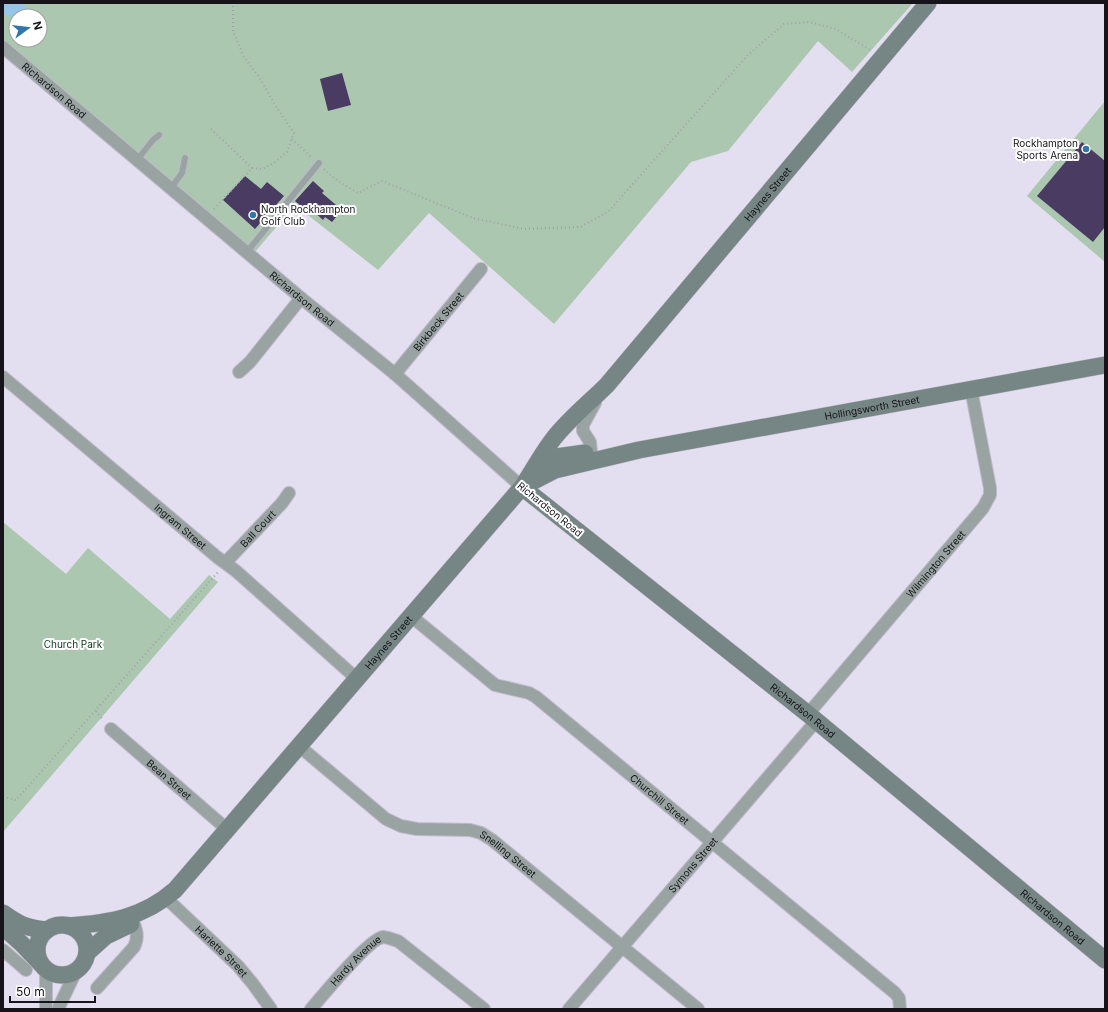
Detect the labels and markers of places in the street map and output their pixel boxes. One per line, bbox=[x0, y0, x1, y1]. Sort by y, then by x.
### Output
place label: Rockhampton Sports Arena bbox=[1013, 137, 1078, 161]
marker: Rockhampton Sports Arena bbox=[1081, 144, 1091, 154]
place label: North Rockhampton Golf Club bbox=[261, 203, 356, 227]
marker: North Rockhampton Golf Club bbox=[248, 210, 258, 220]

